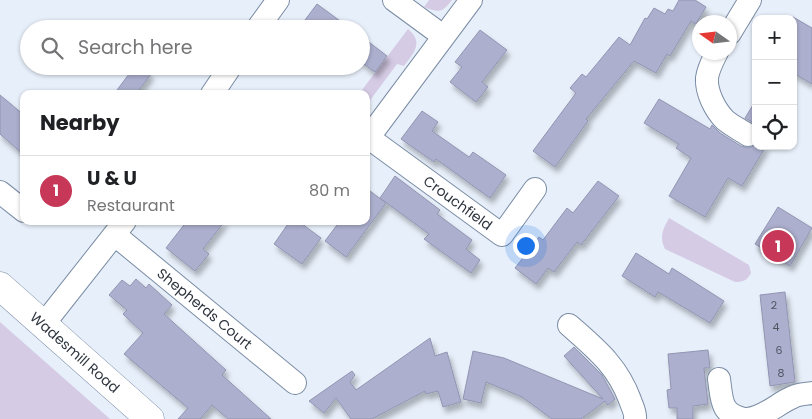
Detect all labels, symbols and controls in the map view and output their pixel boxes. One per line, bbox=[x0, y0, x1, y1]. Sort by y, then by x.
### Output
north arrow bbox=[692, 15, 737, 60]
map controls bbox=[752, 15, 797, 150]
button: + bbox=[752, 15, 797, 60]
search box bbox=[20, 20, 370, 75]
icon: search bbox=[38, 34, 66, 62]
text: Search here bbox=[78, 34, 192, 61]
button: − bbox=[752, 60, 797, 105]
button: locate bbox=[752, 105, 797, 150]
text: Nearby bbox=[40, 108, 120, 137]
text: U & U bbox=[87, 165, 137, 192]
street label: Crouchfield bbox=[419, 171, 497, 235]
text: 1 bbox=[53, 179, 59, 202]
text: 80 m bbox=[309, 179, 350, 202]
text: Restaurant bbox=[87, 194, 175, 217]
pin: 1 bbox=[762, 227, 794, 265]
your location bbox=[513, 233, 539, 259]
street label: Shepherds Court bbox=[153, 264, 256, 354]
house number: 2 bbox=[771, 297, 777, 313]
street label: Wadesmill Road bbox=[26, 307, 124, 397]
house number: 4 bbox=[773, 319, 780, 335]
house number: 6 bbox=[776, 342, 783, 358]
house number: 8 bbox=[778, 365, 785, 381]

